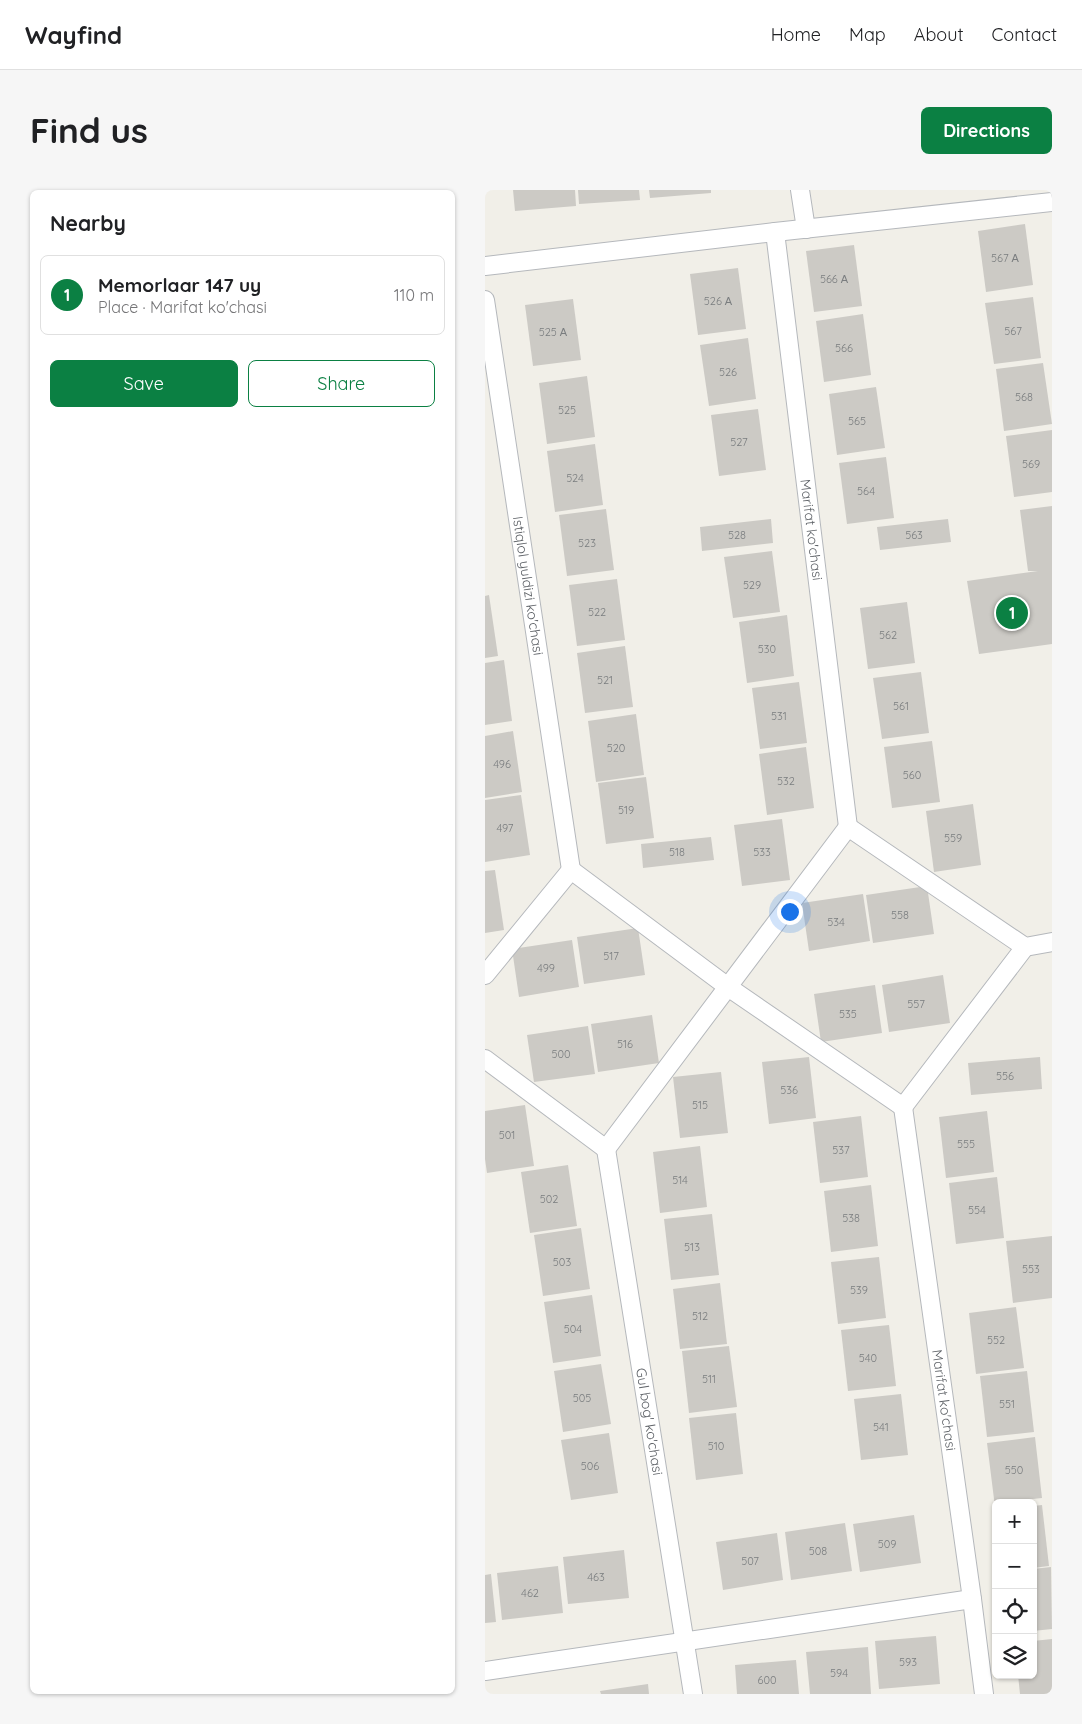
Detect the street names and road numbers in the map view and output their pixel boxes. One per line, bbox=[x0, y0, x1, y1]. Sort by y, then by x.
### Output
street label: Marifat ko'chasi bbox=[796, 478, 827, 582]
street label: Istiqlol yuldizi ko'chasi bbox=[509, 515, 548, 657]
street label: Marifat ko'chasi bbox=[928, 1348, 960, 1452]
street label: Gul bog' ko'chasi bbox=[632, 1366, 667, 1477]

